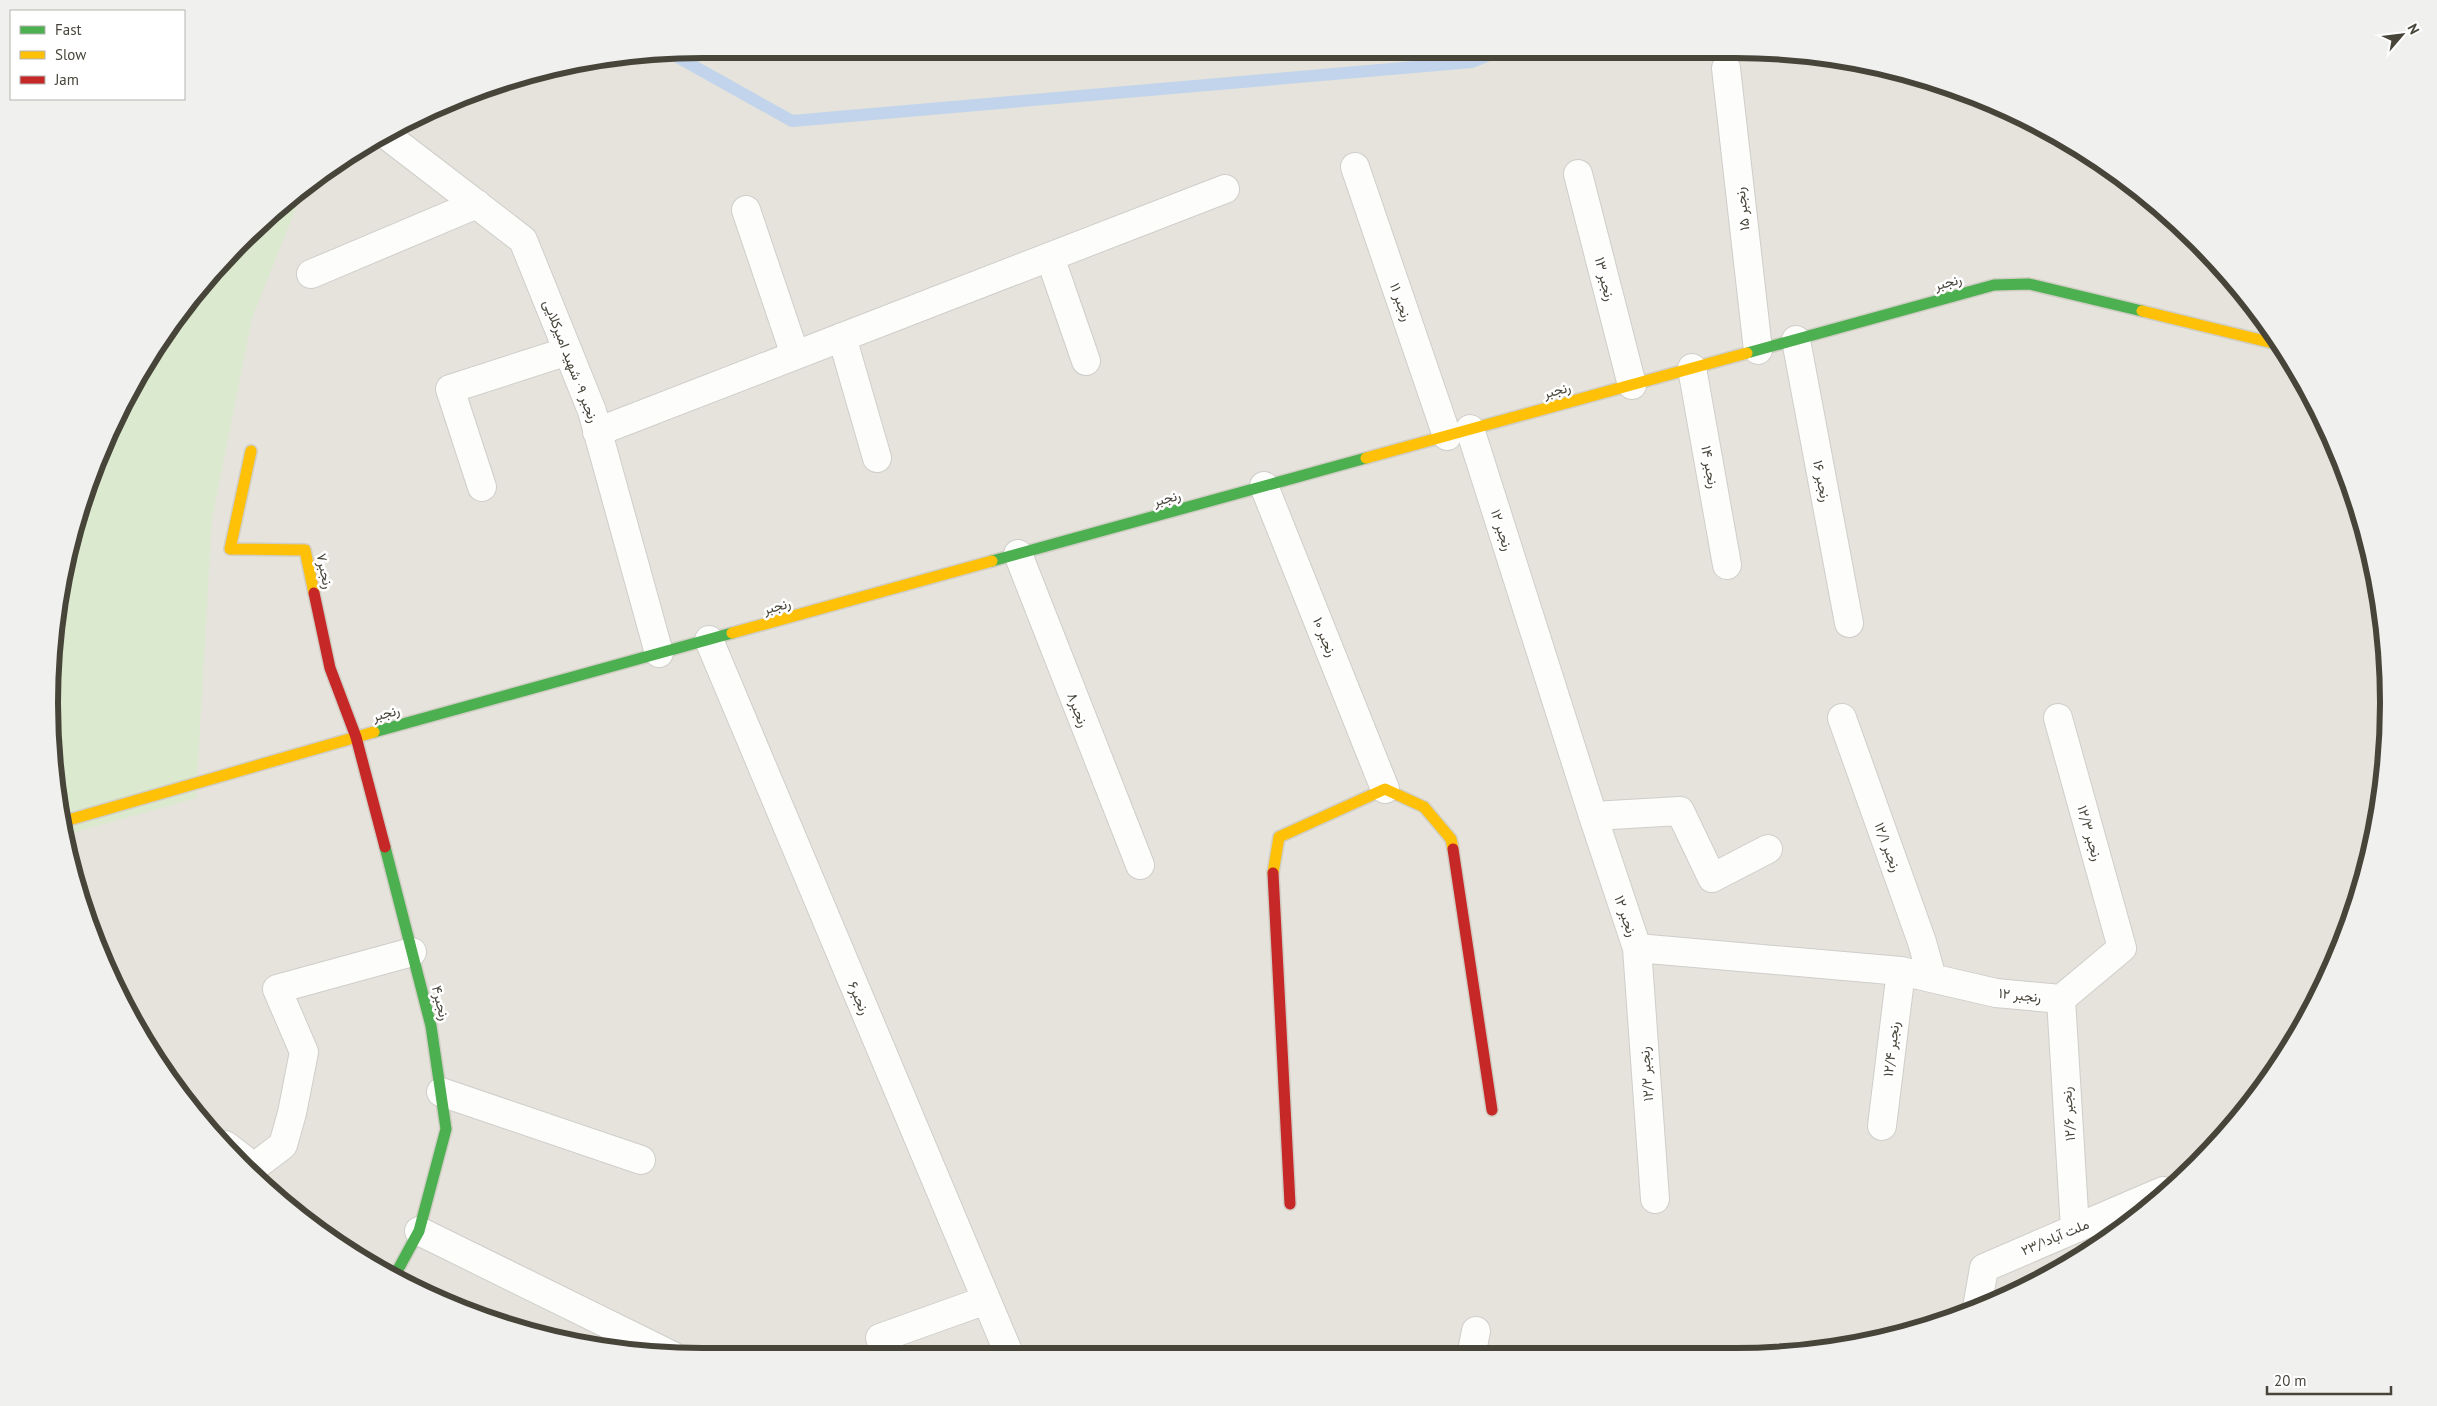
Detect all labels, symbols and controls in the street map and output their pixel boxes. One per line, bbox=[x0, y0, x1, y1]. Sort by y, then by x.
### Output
legend bbox=[10, 10, 185, 100]
north arrow bbox=[2377, 10, 2427, 60]
text: Fast bbox=[55, 20, 82, 39]
text: N bbox=[2403, 21, 2424, 37]
text: Slow bbox=[55, 45, 86, 64]
text: Jam bbox=[54, 70, 79, 89]
street label: رنجبر ۱۵ bbox=[1730, 186, 1754, 232]
street label: رنجبر ۱۳ bbox=[1591, 255, 1619, 303]
street label: رنجبر bbox=[1931, 270, 1964, 295]
street label: رنجبر ۱۱ bbox=[1386, 280, 1416, 324]
street label: رنجبر ۹- شهید امیرکلایی bbox=[539, 297, 603, 425]
street label: رنجبر bbox=[1540, 378, 1573, 403]
street label: رنجبر ۱۴ bbox=[1697, 444, 1723, 490]
street label: رنجبر ۱۶ bbox=[1809, 459, 1835, 504]
street label: رنجبر bbox=[1150, 486, 1183, 511]
street label: رنجبر ۱۲ bbox=[1487, 507, 1517, 553]
street label: رنجبر۷ bbox=[312, 552, 338, 591]
street label: رنجبر bbox=[760, 594, 793, 619]
street label: رنجبر ۱۰ bbox=[1309, 614, 1341, 660]
street label: رنجبر۸ bbox=[1063, 690, 1093, 730]
street label: رنجبر bbox=[369, 701, 402, 726]
street label: رنجبر ۱۲/۳ bbox=[2074, 803, 2107, 863]
street label: رنجبر ۱۲/۱ bbox=[1871, 820, 1905, 875]
street label: رنجبر ۱۲ bbox=[1611, 893, 1642, 939]
street label: رنجبر۶ bbox=[844, 979, 874, 1018]
street label: رنجبر۴ bbox=[428, 984, 454, 1023]
street label: رنجبر ۱۲ bbox=[1998, 984, 2042, 1006]
street label: رنجبر ۱۲/۴ bbox=[1879, 1020, 1903, 1078]
street label: رنجبر ۱۲/۲ bbox=[1635, 1046, 1657, 1102]
street label: رنجبر ۱۲/۶ bbox=[2057, 1086, 2079, 1142]
street label: ملت آباد۲۳/۱ bbox=[2018, 1215, 2092, 1259]
scale bar bbox=[2267, 1364, 2391, 1396]
text: 20 m bbox=[2274, 1371, 2307, 1390]

